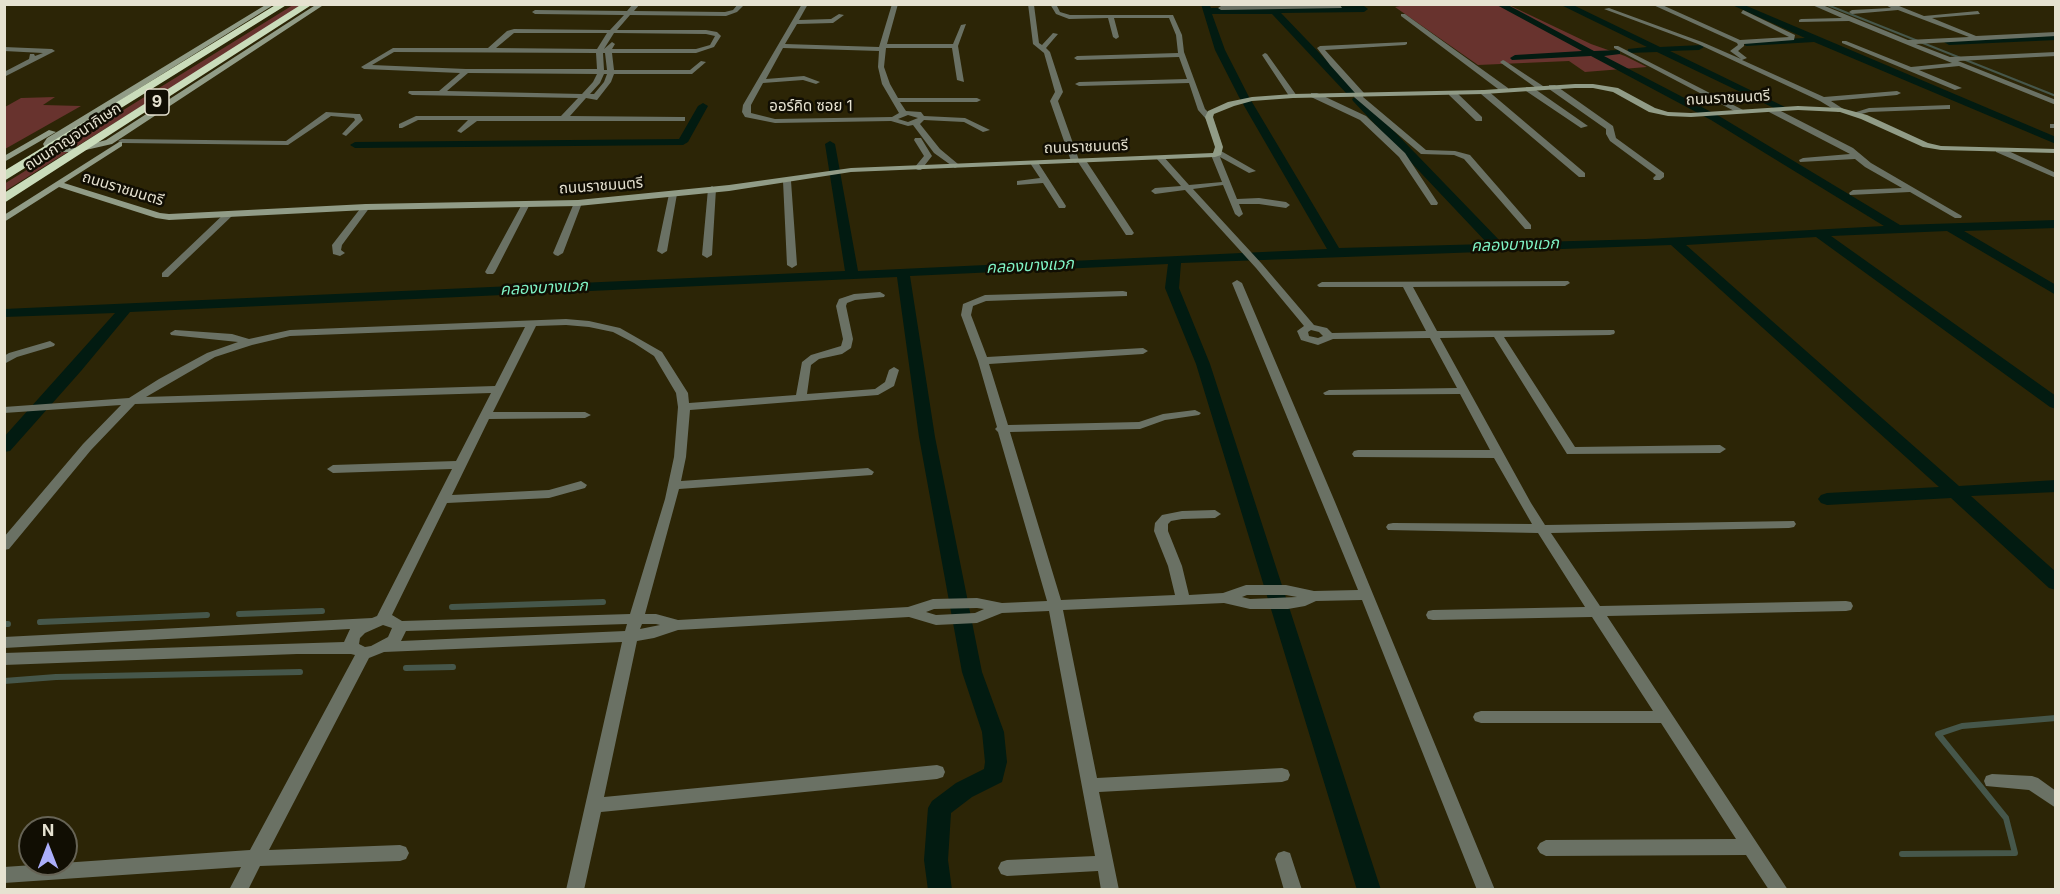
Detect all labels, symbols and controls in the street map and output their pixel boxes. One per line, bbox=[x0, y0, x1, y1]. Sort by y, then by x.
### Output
street label: ถนนราชมนตรี bbox=[1685, 87, 1771, 109]
road number: 9 bbox=[145, 89, 169, 115]
street label: ออร์คิด ซอย 1 bbox=[769, 97, 853, 115]
street label: ถนนกาญจนาภิเษก bbox=[21, 99, 125, 175]
street label: ถนนราชมนตรี bbox=[1044, 137, 1128, 157]
street label: ถนนราชมนตรี bbox=[80, 168, 166, 210]
street label: ถนนราชมนตรี bbox=[558, 174, 644, 198]
water label: คลองบางแวก bbox=[1471, 234, 1559, 256]
water label: คลองบางแวก bbox=[986, 254, 1074, 278]
water label: คลองบางแวก bbox=[500, 276, 588, 300]
north arrow bbox=[18, 816, 78, 876]
text: N bbox=[42, 820, 54, 840]

